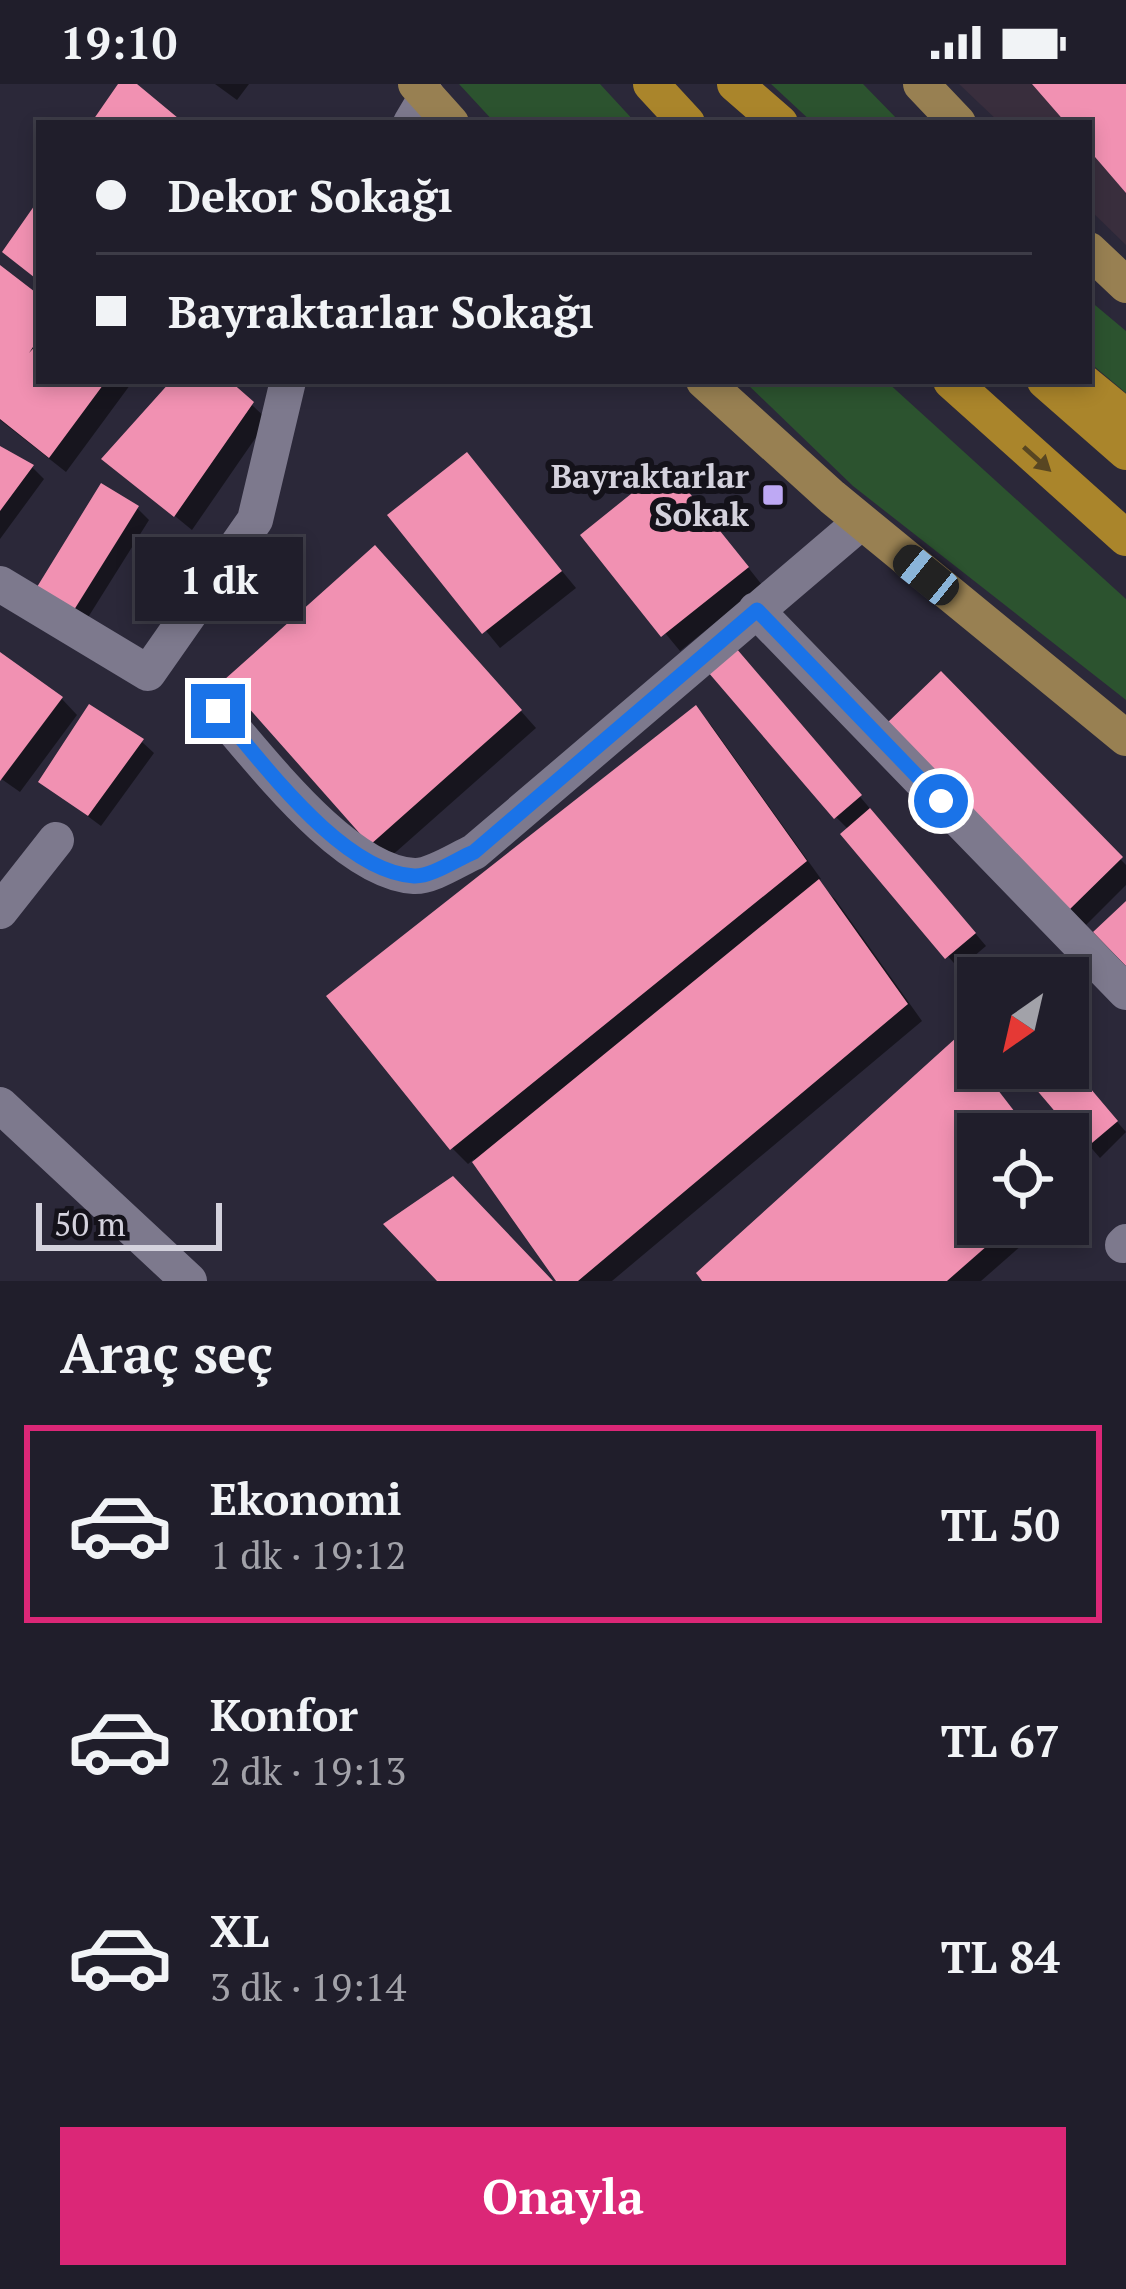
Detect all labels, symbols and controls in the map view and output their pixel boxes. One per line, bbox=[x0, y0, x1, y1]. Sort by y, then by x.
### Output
text: 19:10 bbox=[60, 12, 177, 72]
text: Dekor Sokağı bbox=[168, 165, 453, 225]
text: Bayraktarlar Sokağı bbox=[168, 281, 594, 341]
one-way arrow bbox=[1023, 445, 1052, 473]
place label: Bayraktarlar Sokak bbox=[551, 454, 750, 535]
marker: Bayraktarlar Sokak bbox=[760, 482, 786, 508]
callout: 1 dk bbox=[134, 537, 302, 621]
car bbox=[887, 538, 965, 612]
text: 1 dk bbox=[180, 553, 258, 605]
route end bbox=[191, 684, 245, 738]
route start bbox=[914, 774, 968, 828]
north arrow bbox=[957, 957, 1089, 1089]
map controls bbox=[957, 957, 1089, 1245]
button: locate bbox=[957, 1113, 1089, 1245]
scale bar bbox=[36, 1197, 222, 1250]
text: 50 m bbox=[54, 1202, 126, 1245]
text: Araç seç bbox=[60, 1317, 273, 1388]
text: Ekonomi bbox=[210, 1468, 402, 1528]
icon: car bbox=[66, 1470, 174, 1578]
text: TL 50 bbox=[941, 1494, 1060, 1554]
text: 1 dk · 19:12 bbox=[210, 1528, 406, 1580]
text: Konfor bbox=[210, 1684, 358, 1744]
icon: car bbox=[66, 1686, 174, 1794]
text: TL 67 bbox=[941, 1710, 1060, 1770]
text: 2 dk · 19:13 bbox=[210, 1744, 406, 1796]
text: XL bbox=[210, 1900, 269, 1960]
icon: car bbox=[66, 1902, 174, 2010]
text: TL 84 bbox=[941, 1926, 1060, 1986]
text: 3 dk · 19:14 bbox=[210, 1960, 406, 2012]
button: Onayla bbox=[60, 2127, 1066, 2265]

